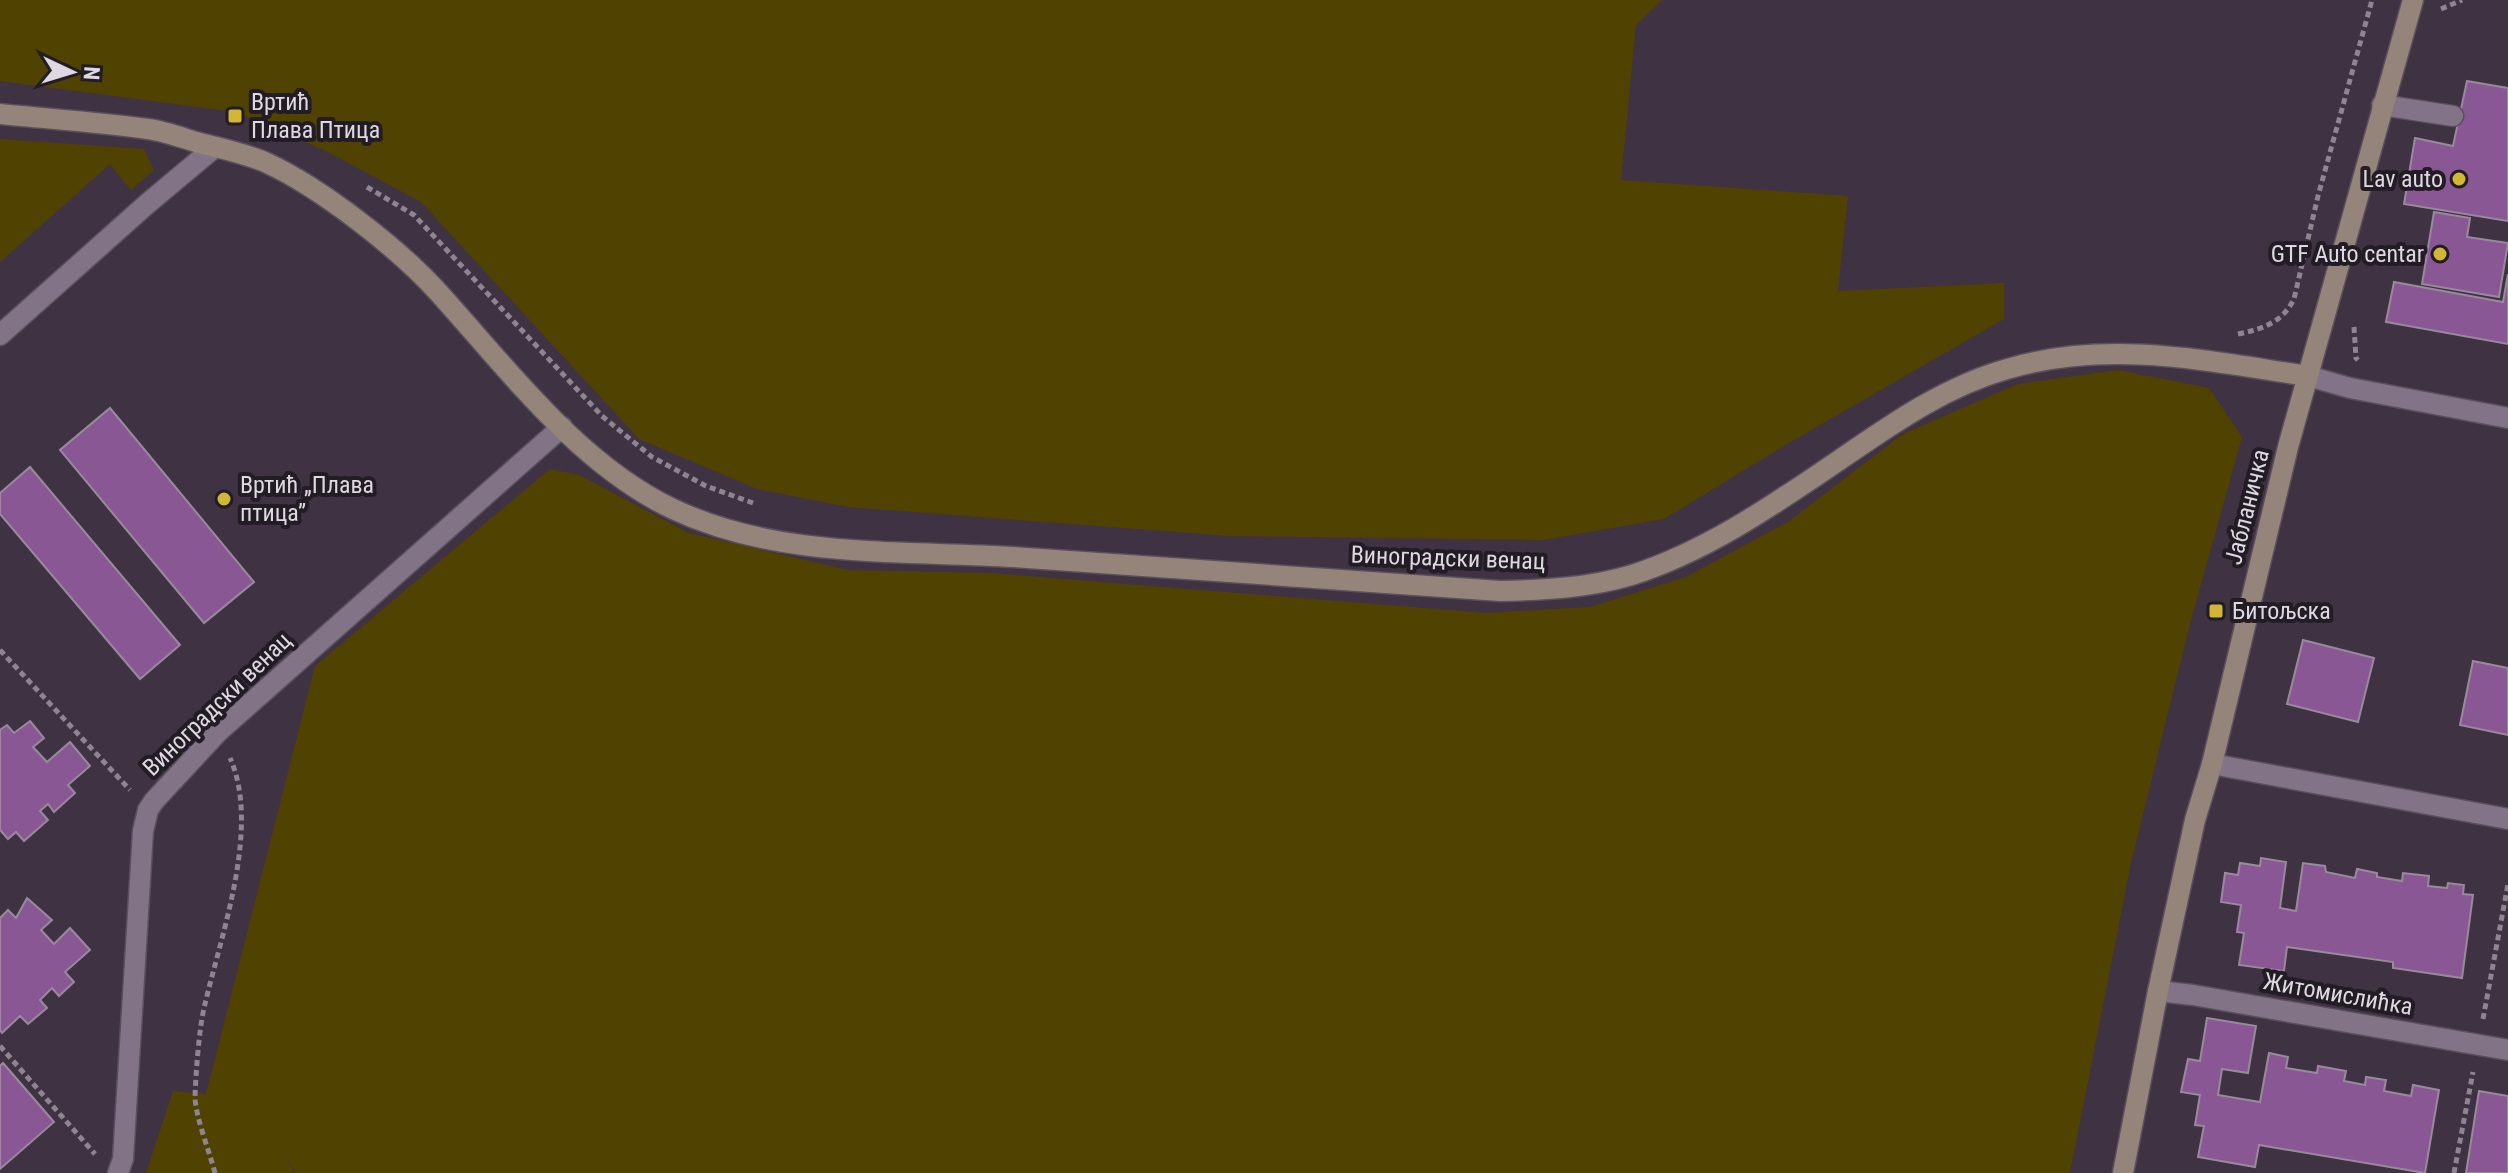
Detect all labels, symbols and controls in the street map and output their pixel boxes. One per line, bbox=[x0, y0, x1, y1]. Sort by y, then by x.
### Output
north arrow bbox=[32, 32, 112, 112]
text: N bbox=[79, 66, 104, 81]
place label: Вртић Плава Птица bbox=[251, 88, 380, 144]
marker: Вртић Плава Птица bbox=[226, 107, 244, 125]
place label: Lav auto bbox=[2362, 165, 2443, 193]
marker: Lav auto bbox=[2450, 170, 2468, 188]
place label: GTF Auto centar bbox=[2271, 240, 2424, 268]
marker: GTF Auto centar bbox=[2431, 245, 2449, 263]
street label: Јабланичка bbox=[2219, 447, 2275, 567]
place label: Вртић „Плава птица” bbox=[240, 471, 374, 527]
marker: Вртић „Плава птица” bbox=[215, 490, 233, 508]
street label: Виноградски венац bbox=[1350, 541, 1546, 575]
place label: Битољска bbox=[2232, 597, 2331, 625]
marker: Битољска bbox=[2207, 602, 2225, 620]
street label: Виноградски венац bbox=[137, 626, 297, 782]
street label: Житомислићка bbox=[2261, 967, 2415, 1021]

